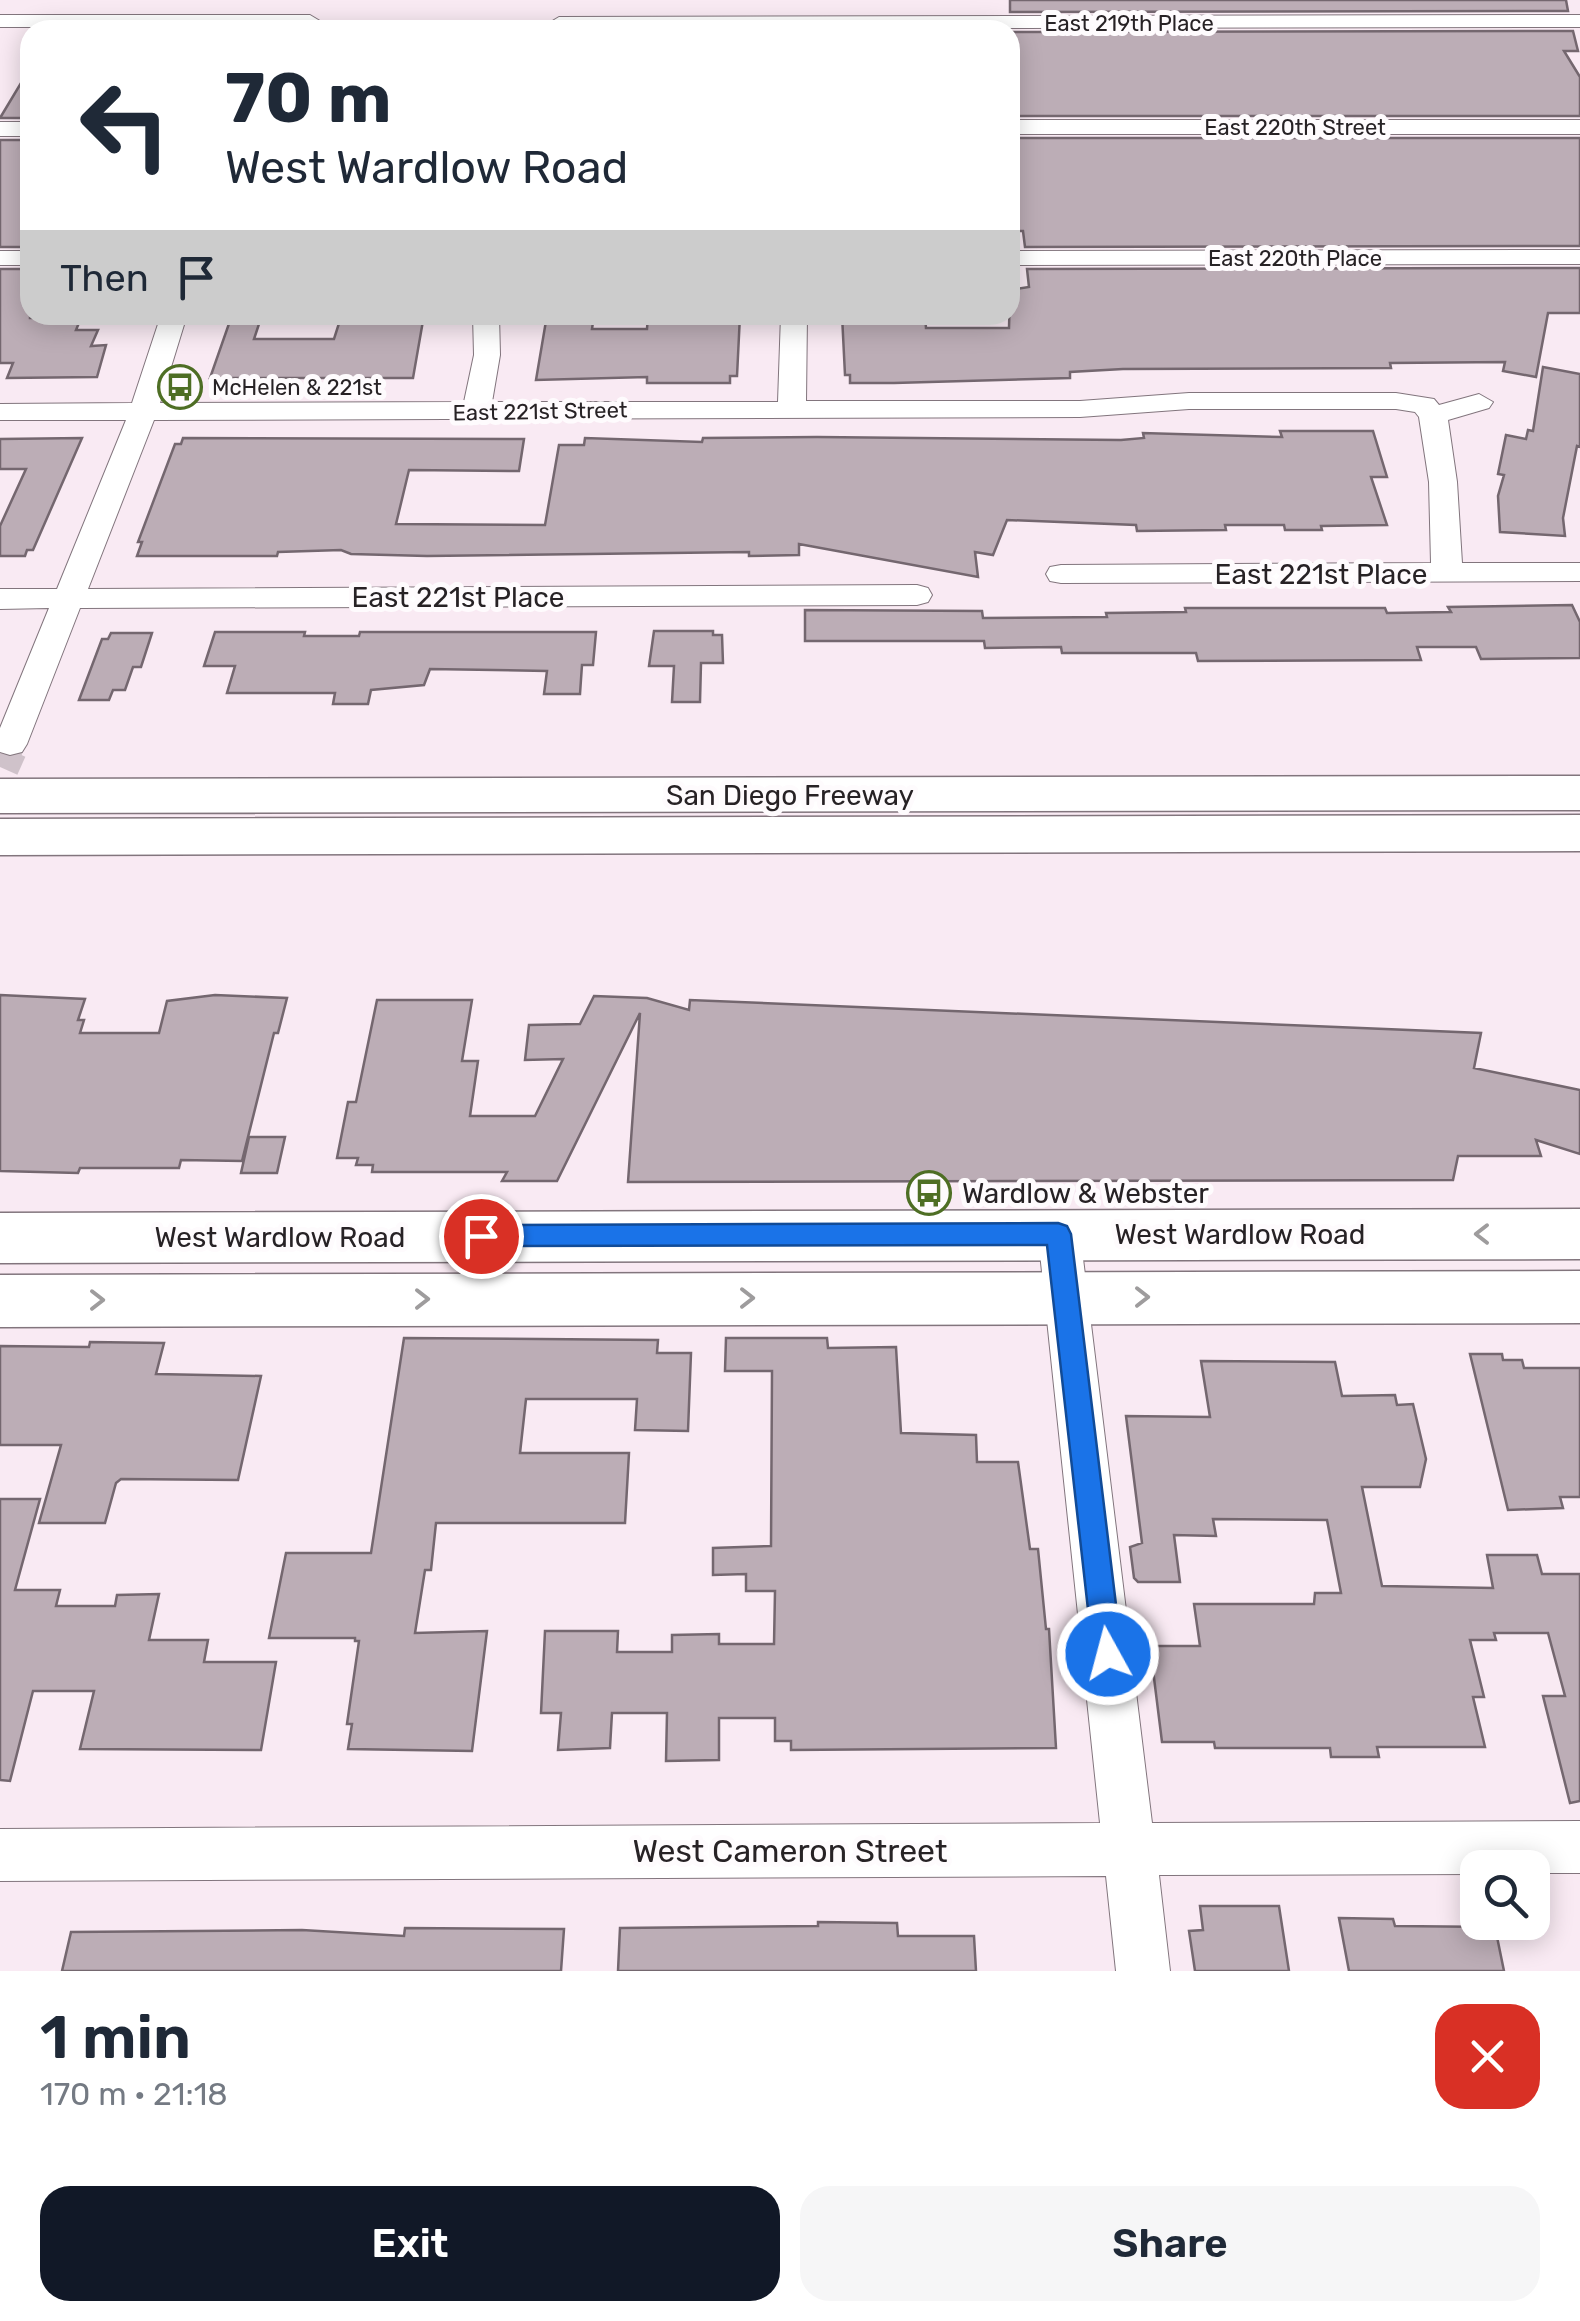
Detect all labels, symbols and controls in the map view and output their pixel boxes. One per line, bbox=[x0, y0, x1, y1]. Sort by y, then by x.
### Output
street label: East 219th Place bbox=[1044, 10, 1214, 37]
text: 70 m bbox=[225, 57, 392, 140]
icon: left bbox=[60, 60, 190, 190]
street label: East 220th Street bbox=[1204, 114, 1386, 141]
text: West Wardlow Road bbox=[225, 141, 628, 194]
street label: East 220th Place bbox=[1208, 245, 1382, 272]
icon: arrive bbox=[169, 250, 224, 305]
text: Then bbox=[60, 255, 149, 301]
bus stop icon: McHelen & 221st bbox=[157, 364, 203, 410]
place label: McHelen & 221st bbox=[212, 374, 382, 401]
street label: East 221st Street bbox=[452, 396, 628, 427]
street label: East 221st Place bbox=[1215, 558, 1427, 591]
street label: East 221st Place bbox=[352, 581, 564, 614]
street label: San Diego Freeway bbox=[666, 779, 914, 812]
bus stop icon: Wardlow & Webster bbox=[906, 1170, 952, 1216]
place label: Wardlow & Webster bbox=[962, 1177, 1209, 1210]
pin bbox=[439, 1194, 524, 1279]
icon: arrive bbox=[454, 1209, 509, 1264]
street label: West Wardlow Road bbox=[1115, 1218, 1365, 1251]
street label: West Wardlow Road bbox=[155, 1221, 405, 1254]
one-way arrow bbox=[1474, 1223, 1490, 1245]
one-way arrow bbox=[1136, 1286, 1151, 1308]
one-way arrow bbox=[740, 1287, 756, 1309]
one-way arrow bbox=[416, 1288, 431, 1310]
one-way arrow bbox=[90, 1289, 106, 1311]
position arrow bbox=[1056, 1602, 1160, 1706]
street label: West Cameron Street bbox=[633, 1832, 947, 1870]
map controls bbox=[1460, 1850, 1550, 1940]
button: search bbox=[1460, 1850, 1550, 1940]
text: 1 min bbox=[40, 2002, 191, 2073]
button: close bbox=[1435, 2004, 1540, 2109]
text: 170 m · 21:18 bbox=[40, 2075, 228, 2113]
button: Exit bbox=[40, 2186, 780, 2301]
button: Share bbox=[800, 2186, 1540, 2301]

